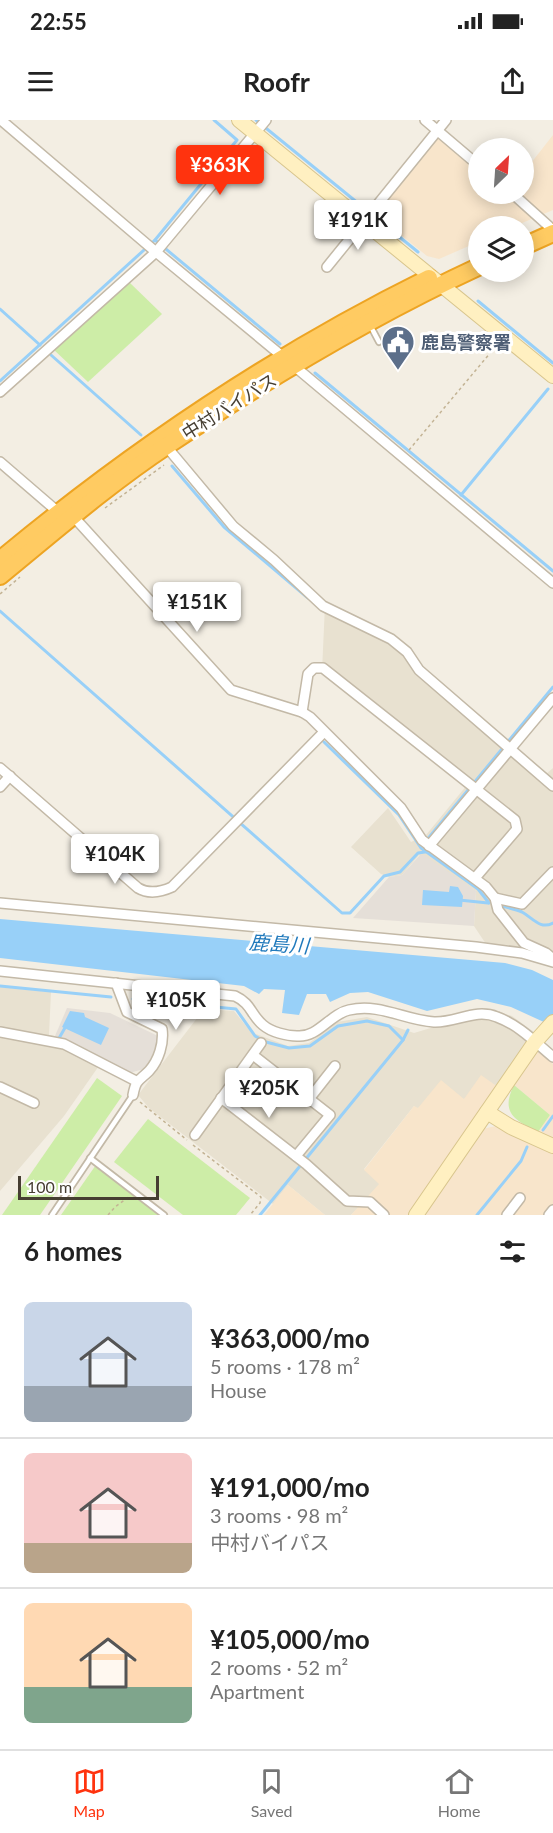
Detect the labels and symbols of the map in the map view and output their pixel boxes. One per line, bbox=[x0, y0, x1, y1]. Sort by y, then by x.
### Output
north arrow bbox=[468, 138, 534, 204]
pin: ¥363K bbox=[178, 145, 262, 196]
pin: ¥191K bbox=[316, 200, 400, 251]
public building icon: 鹿島警察署 bbox=[380, 324, 416, 371]
place label: 鹿島警察署 bbox=[421, 331, 511, 353]
street label: 中村バイパス bbox=[178, 368, 280, 444]
pin: ¥151K bbox=[155, 582, 239, 633]
pin: ¥104K bbox=[73, 834, 157, 885]
water label: 鹿島川 bbox=[248, 929, 312, 957]
pin: ¥105K bbox=[134, 980, 218, 1031]
pin: ¥205K bbox=[227, 1068, 311, 1119]
scale bar bbox=[18, 1173, 159, 1200]

